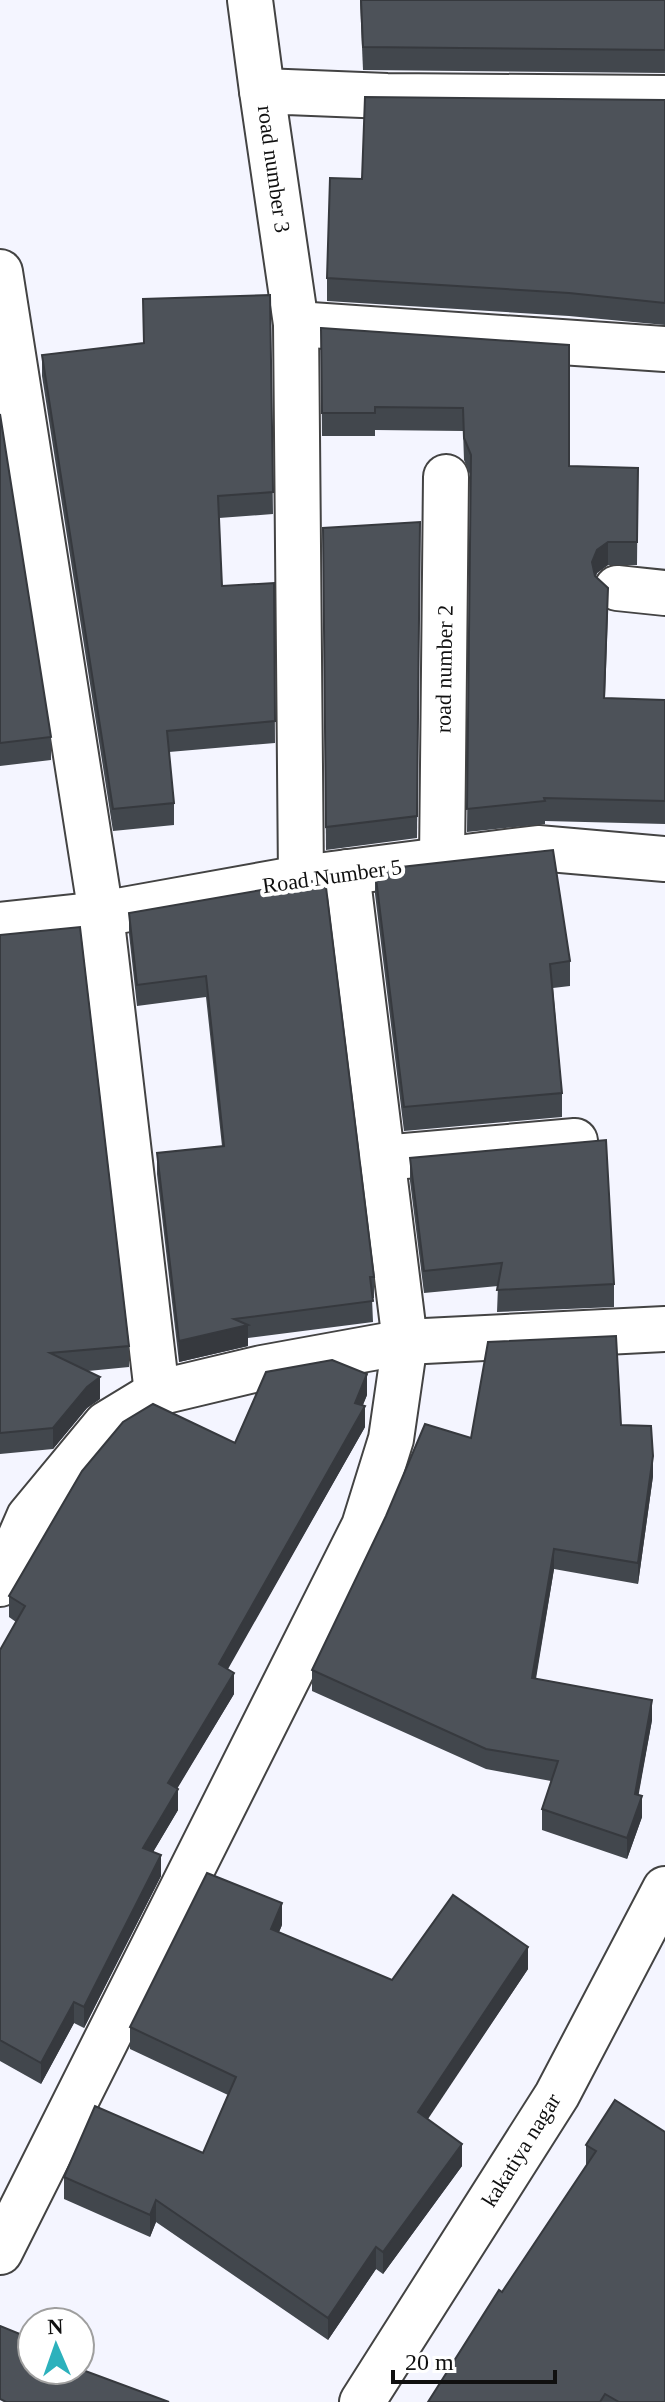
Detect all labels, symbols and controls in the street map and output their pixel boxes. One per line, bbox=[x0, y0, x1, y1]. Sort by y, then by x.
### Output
street label: road number 3 bbox=[253, 104, 295, 234]
street label: road number 2 bbox=[430, 605, 458, 733]
street label: Road Number 5 bbox=[261, 854, 403, 898]
street label: kakatiya nagar bbox=[476, 2088, 566, 2211]
north arrow bbox=[16, 2306, 96, 2386]
text: N bbox=[47, 2314, 64, 2339]
scale bar bbox=[393, 2334, 555, 2384]
text: 20 m bbox=[405, 2349, 454, 2375]

